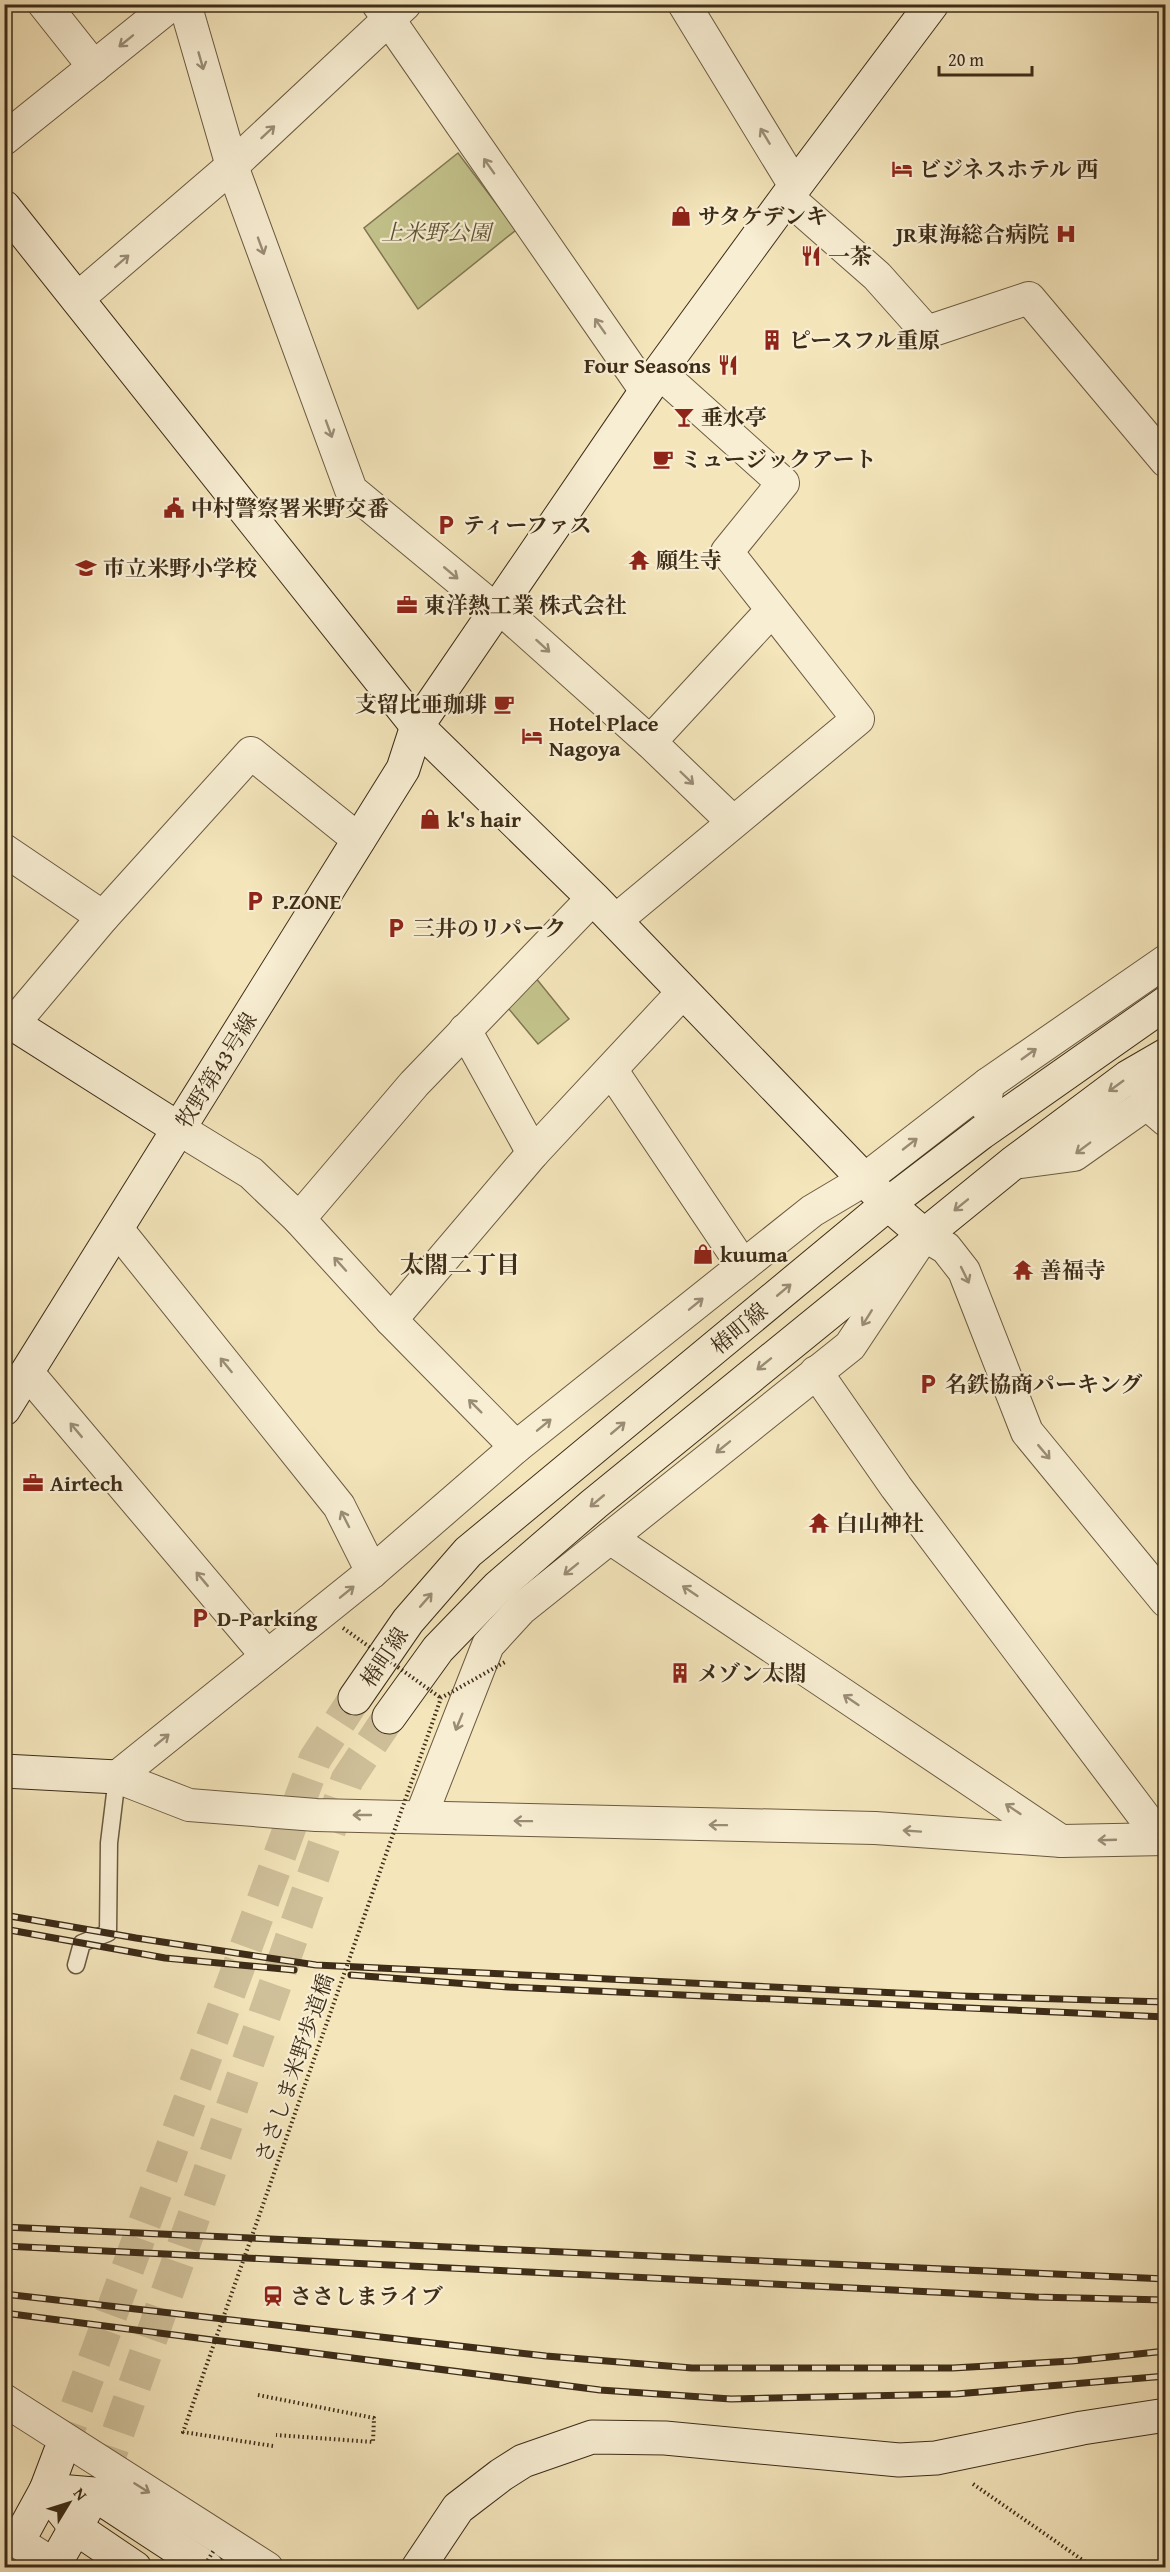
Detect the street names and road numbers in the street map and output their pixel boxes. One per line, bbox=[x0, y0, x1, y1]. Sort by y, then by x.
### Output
street label: 牧野第43号線 bbox=[168, 1006, 264, 1134]
street label: 椿町線 bbox=[703, 1295, 775, 1361]
street label: 椿町線 bbox=[352, 1621, 416, 1693]
street label: ささしま米野歩道橋 bbox=[247, 1969, 341, 2167]

